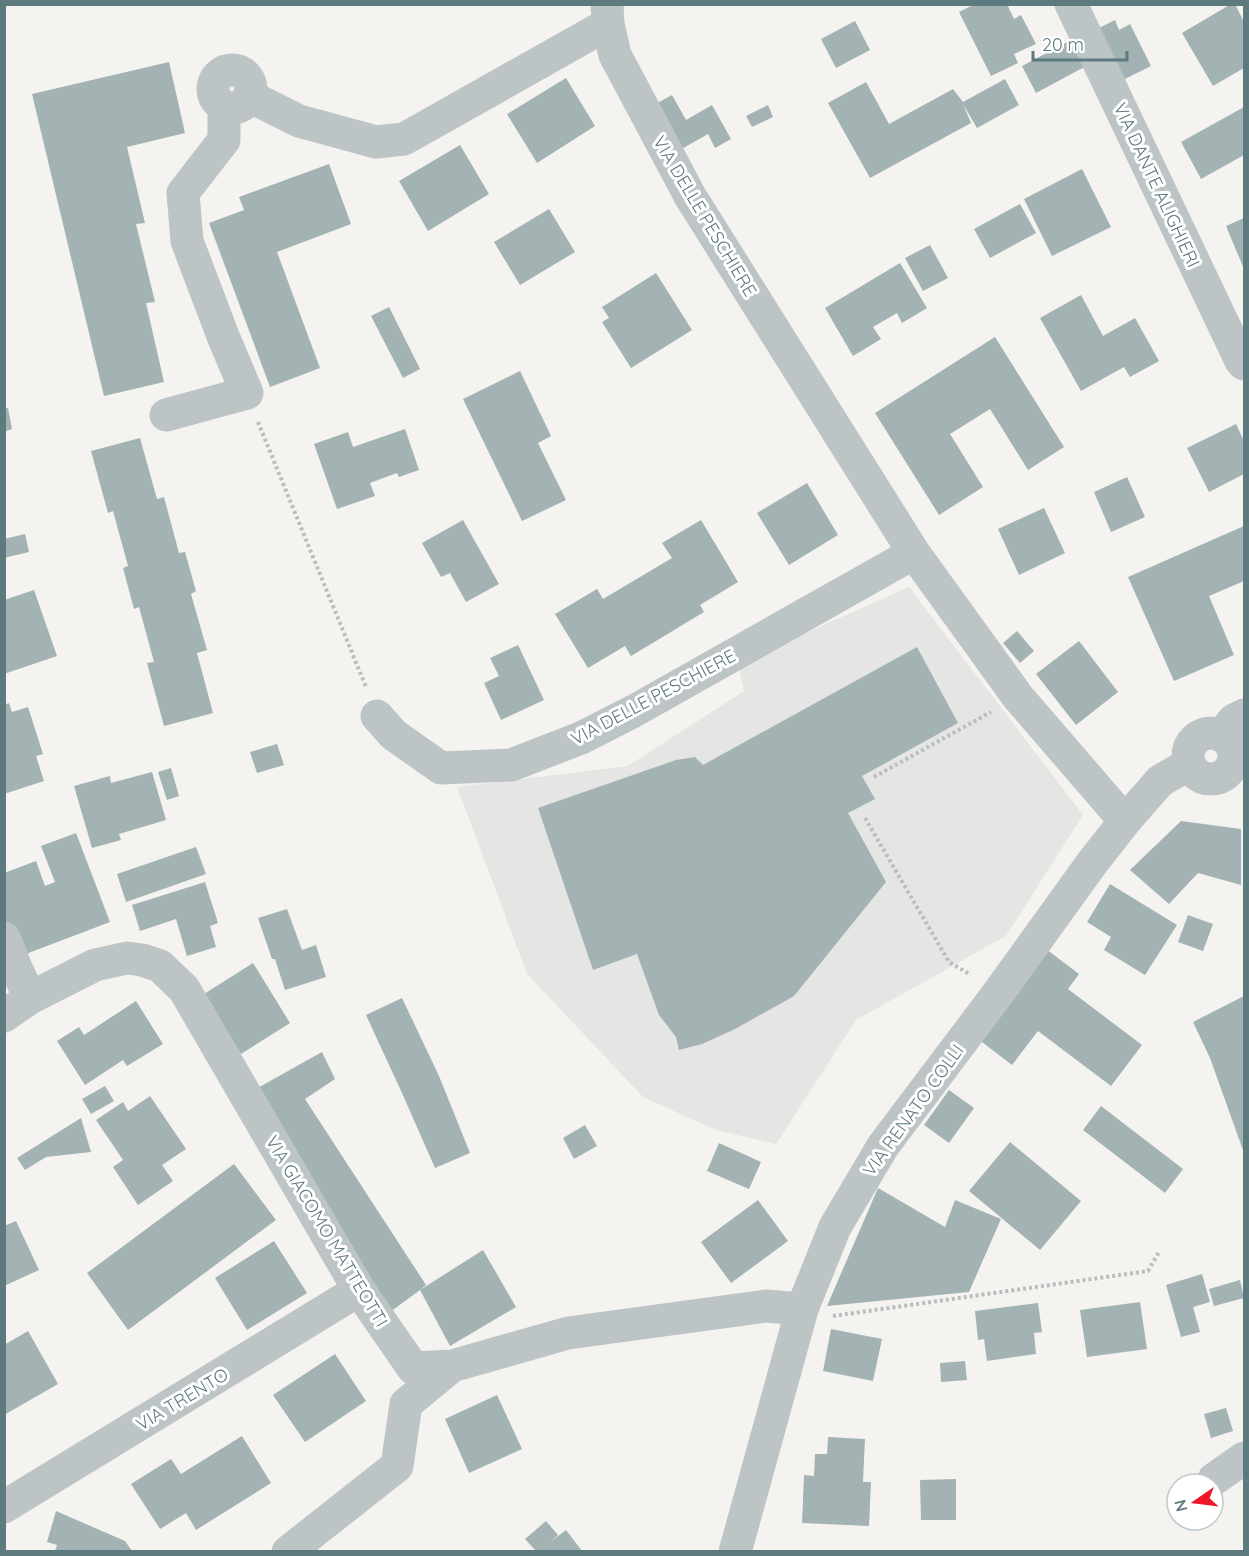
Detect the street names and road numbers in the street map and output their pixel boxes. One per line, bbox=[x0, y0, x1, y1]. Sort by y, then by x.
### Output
street label: VIA DANTE ALIGHIERI bbox=[1109, 99, 1205, 271]
street label: VIA DELLE PESCHIERE bbox=[648, 132, 762, 300]
street label: VIA DELLE PESCHIERE bbox=[567, 644, 739, 750]
street label: VIA RENATO COLLI bbox=[857, 1039, 969, 1181]
street label: VIA GIACOMO MATTEOTTI bbox=[261, 1131, 393, 1331]
street label: VIA TRENTO bbox=[132, 1362, 232, 1436]

